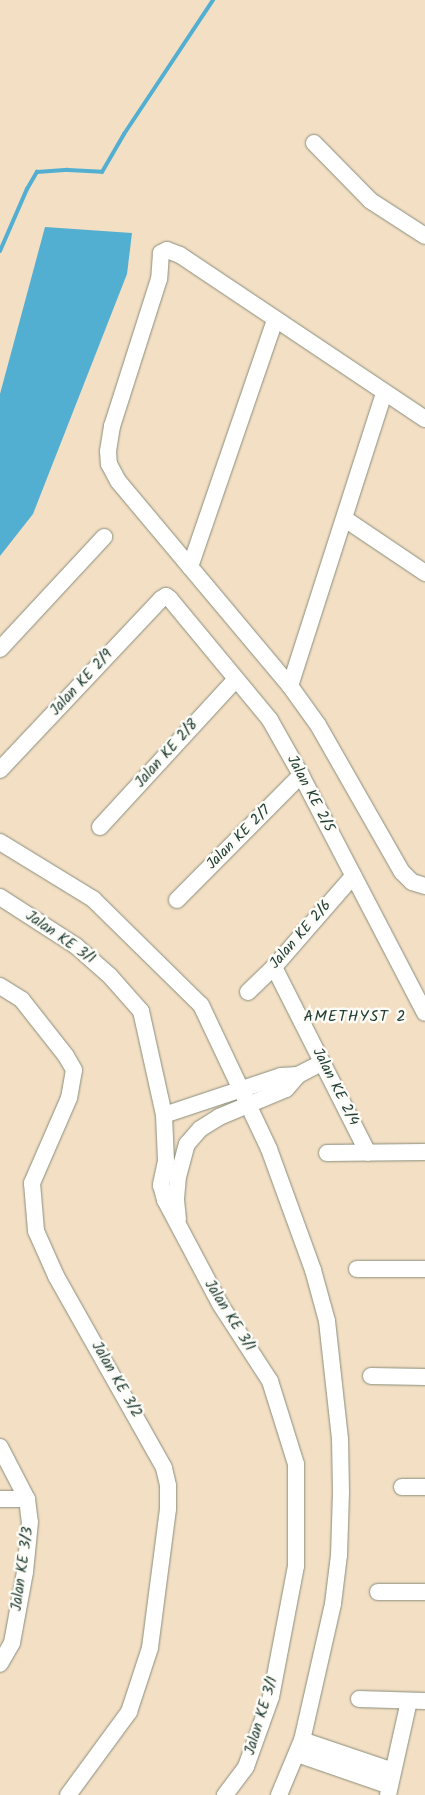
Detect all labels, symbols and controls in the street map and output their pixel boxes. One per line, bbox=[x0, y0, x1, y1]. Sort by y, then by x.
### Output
street label: Jalan KE 2/9 bbox=[47, 646, 117, 720]
street label: Jalan KE 2/8 bbox=[132, 716, 202, 792]
street label: Jalan KE 2/5 bbox=[282, 752, 338, 836]
street label: Jalan KE 2/7 bbox=[203, 802, 275, 874]
street label: Jalan KE 2/6 bbox=[266, 897, 336, 973]
street label: Jalan KE 3/1 bbox=[22, 907, 98, 969]
district label: AMETHYST 2 bbox=[302, 1007, 408, 1027]
street label: Jalan KE 2/4 bbox=[308, 1045, 362, 1129]
street label: Jalan KE 3/1 bbox=[200, 1277, 258, 1355]
street label: Jalan KE 3/2 bbox=[87, 1339, 145, 1421]
street label: Jalan KE 3/3 bbox=[8, 1526, 38, 1612]
street label: Jalan KE 3/1 bbox=[242, 1675, 282, 1757]

